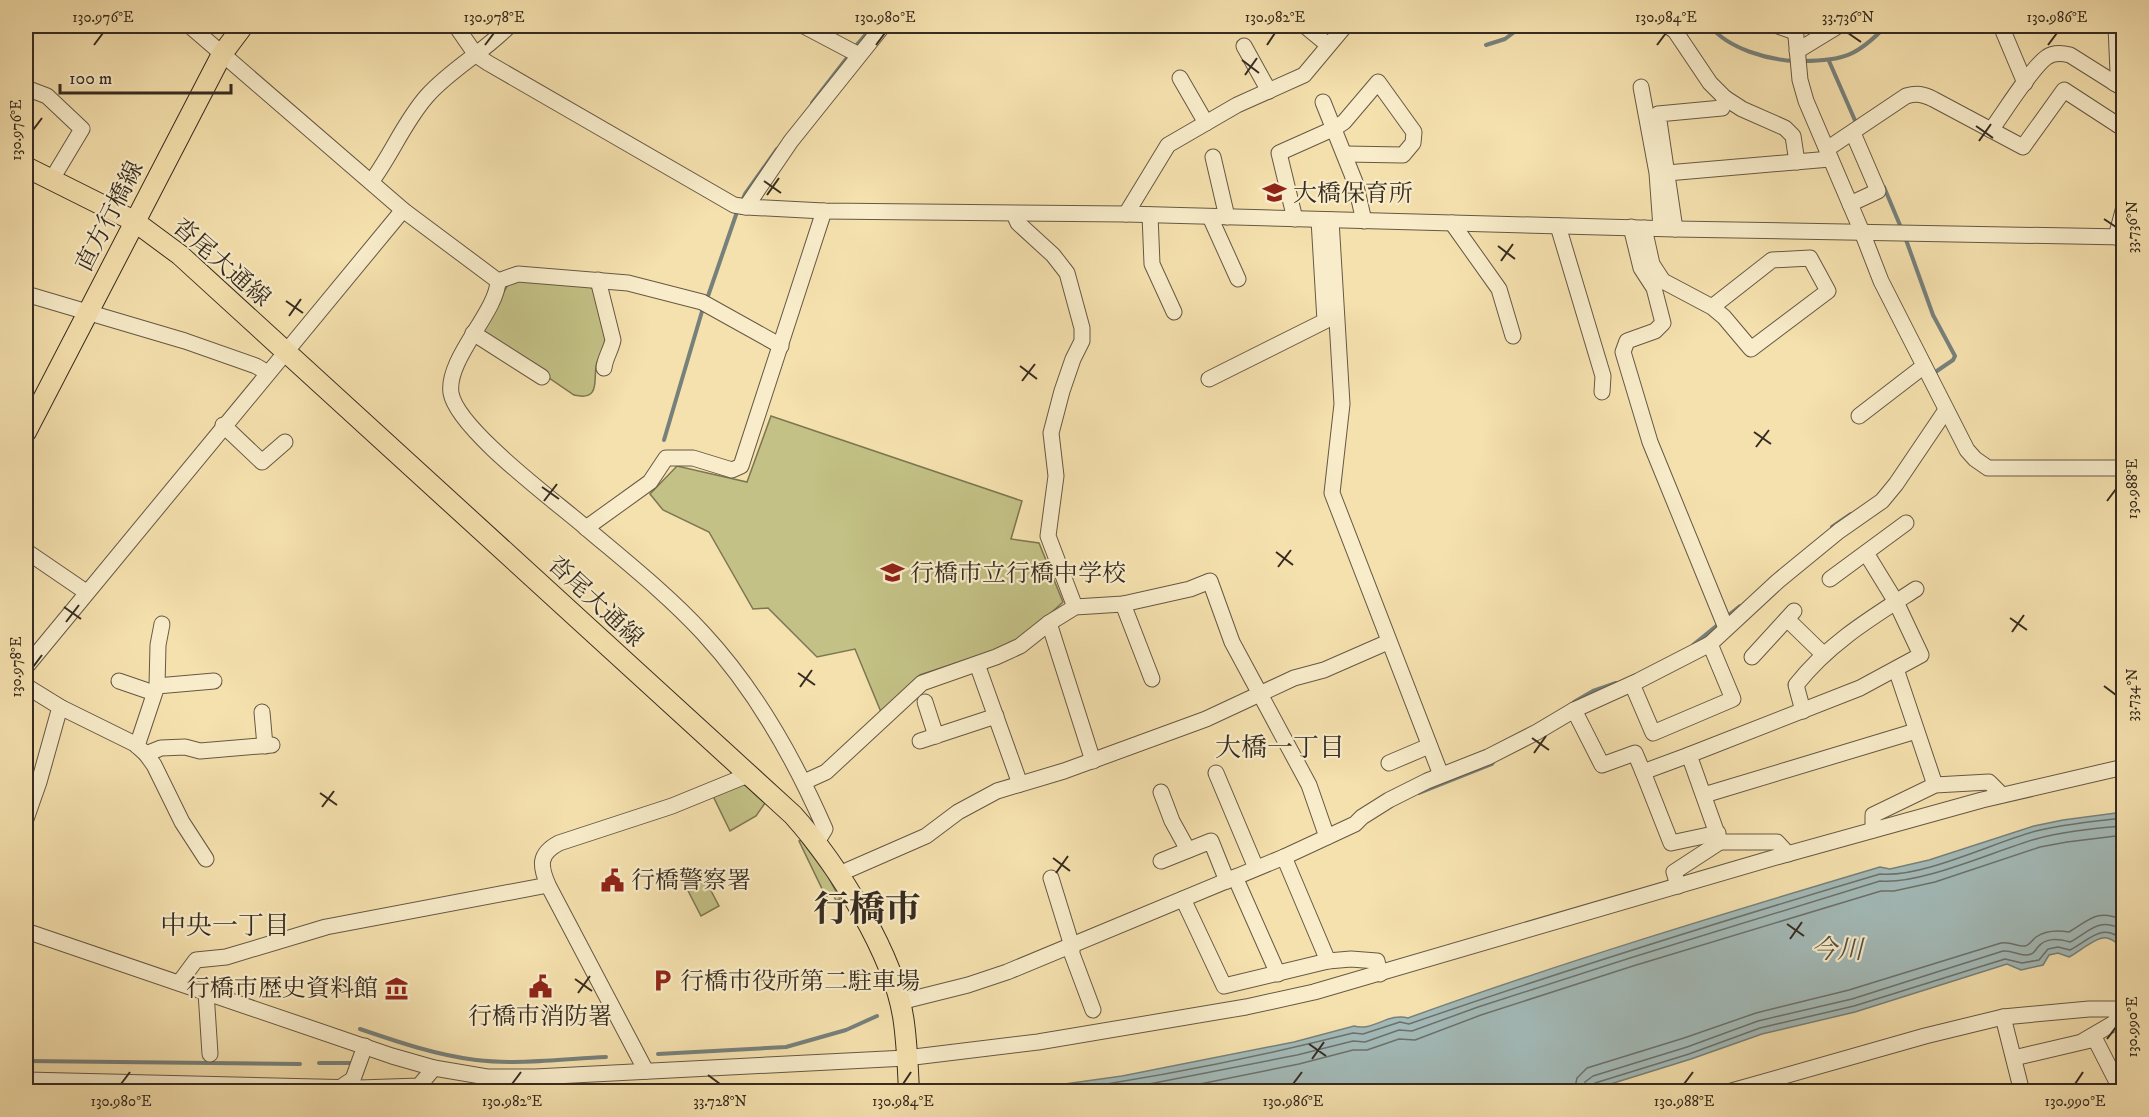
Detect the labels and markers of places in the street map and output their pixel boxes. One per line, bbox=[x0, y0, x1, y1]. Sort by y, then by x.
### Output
place label: 大橋保育所 bbox=[1293, 179, 1413, 209]
school or university icon: 大橋保育所 bbox=[1262, 180, 1288, 206]
place label: 行橋市立行橋中学校 bbox=[910, 559, 1126, 589]
school or university icon: 行橋市立行橋中学校 bbox=[879, 560, 905, 586]
place label: 行橋警察署 bbox=[631, 866, 751, 896]
public building icon: 行橋警察署 bbox=[600, 867, 626, 893]
place label: 行橋市役所第二駐車場 bbox=[680, 967, 920, 997]
parking icon: 行橋市役所第二駐車場 bbox=[649, 968, 675, 994]
public building icon: 行橋市消防署 bbox=[527, 973, 553, 999]
place label: 行橋市歴史資料館 bbox=[186, 974, 378, 1004]
museum icon: 行橋市歴史資料館 bbox=[383, 975, 409, 1001]
place label: 行橋市消防署 bbox=[468, 1002, 612, 1032]

